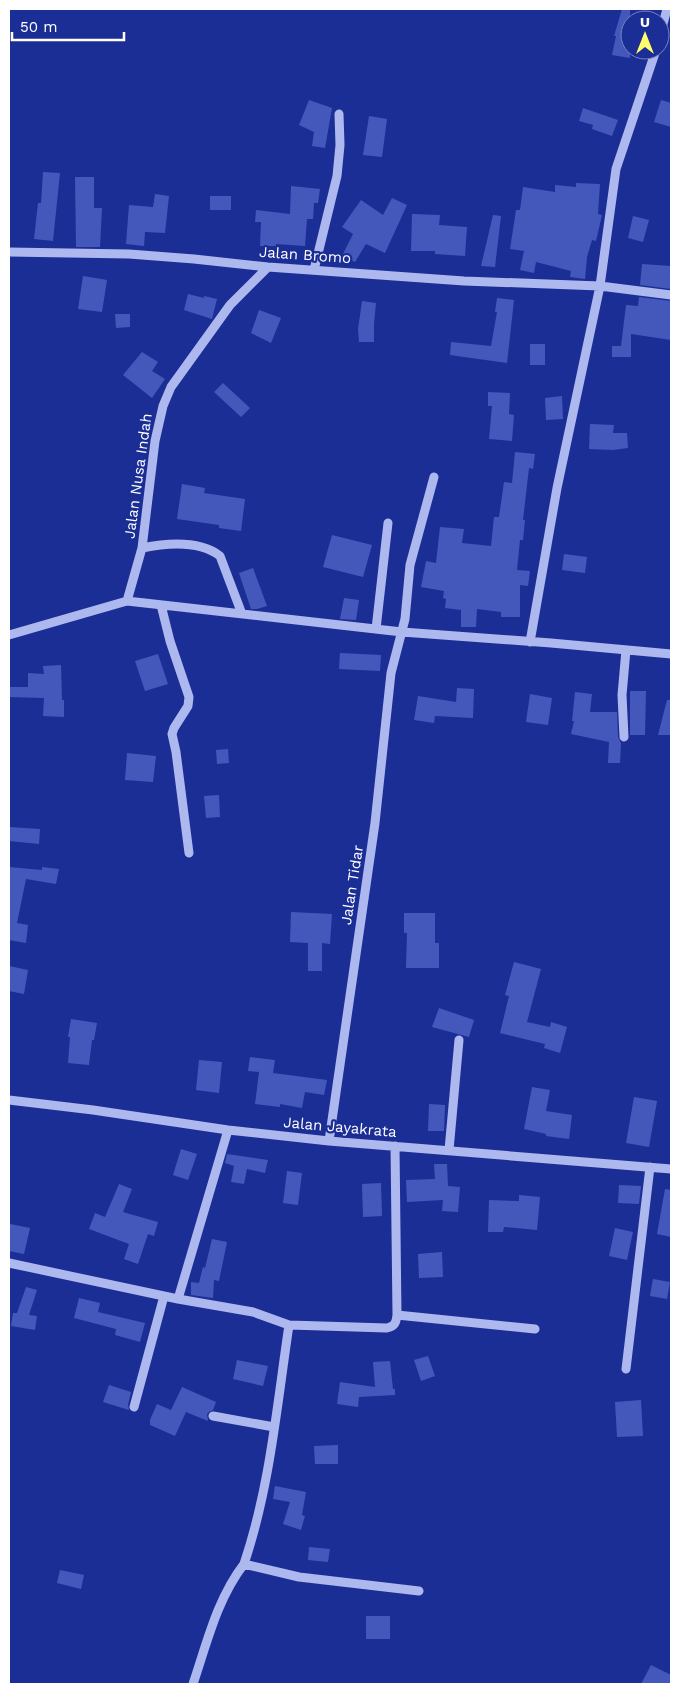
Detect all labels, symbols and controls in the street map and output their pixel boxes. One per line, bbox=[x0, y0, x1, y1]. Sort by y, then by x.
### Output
scale bar bbox=[12, 10, 125, 42]
north arrow bbox=[620, 10, 670, 60]
text: U bbox=[640, 14, 650, 30]
text: 50 m bbox=[20, 18, 57, 36]
street label: Jalan Bromo bbox=[258, 243, 352, 267]
street label: Jalan Nusa Indah bbox=[120, 412, 156, 540]
street label: Jalan Tidar bbox=[337, 844, 367, 926]
street label: Jalan Jayakrata bbox=[283, 1113, 398, 1141]

